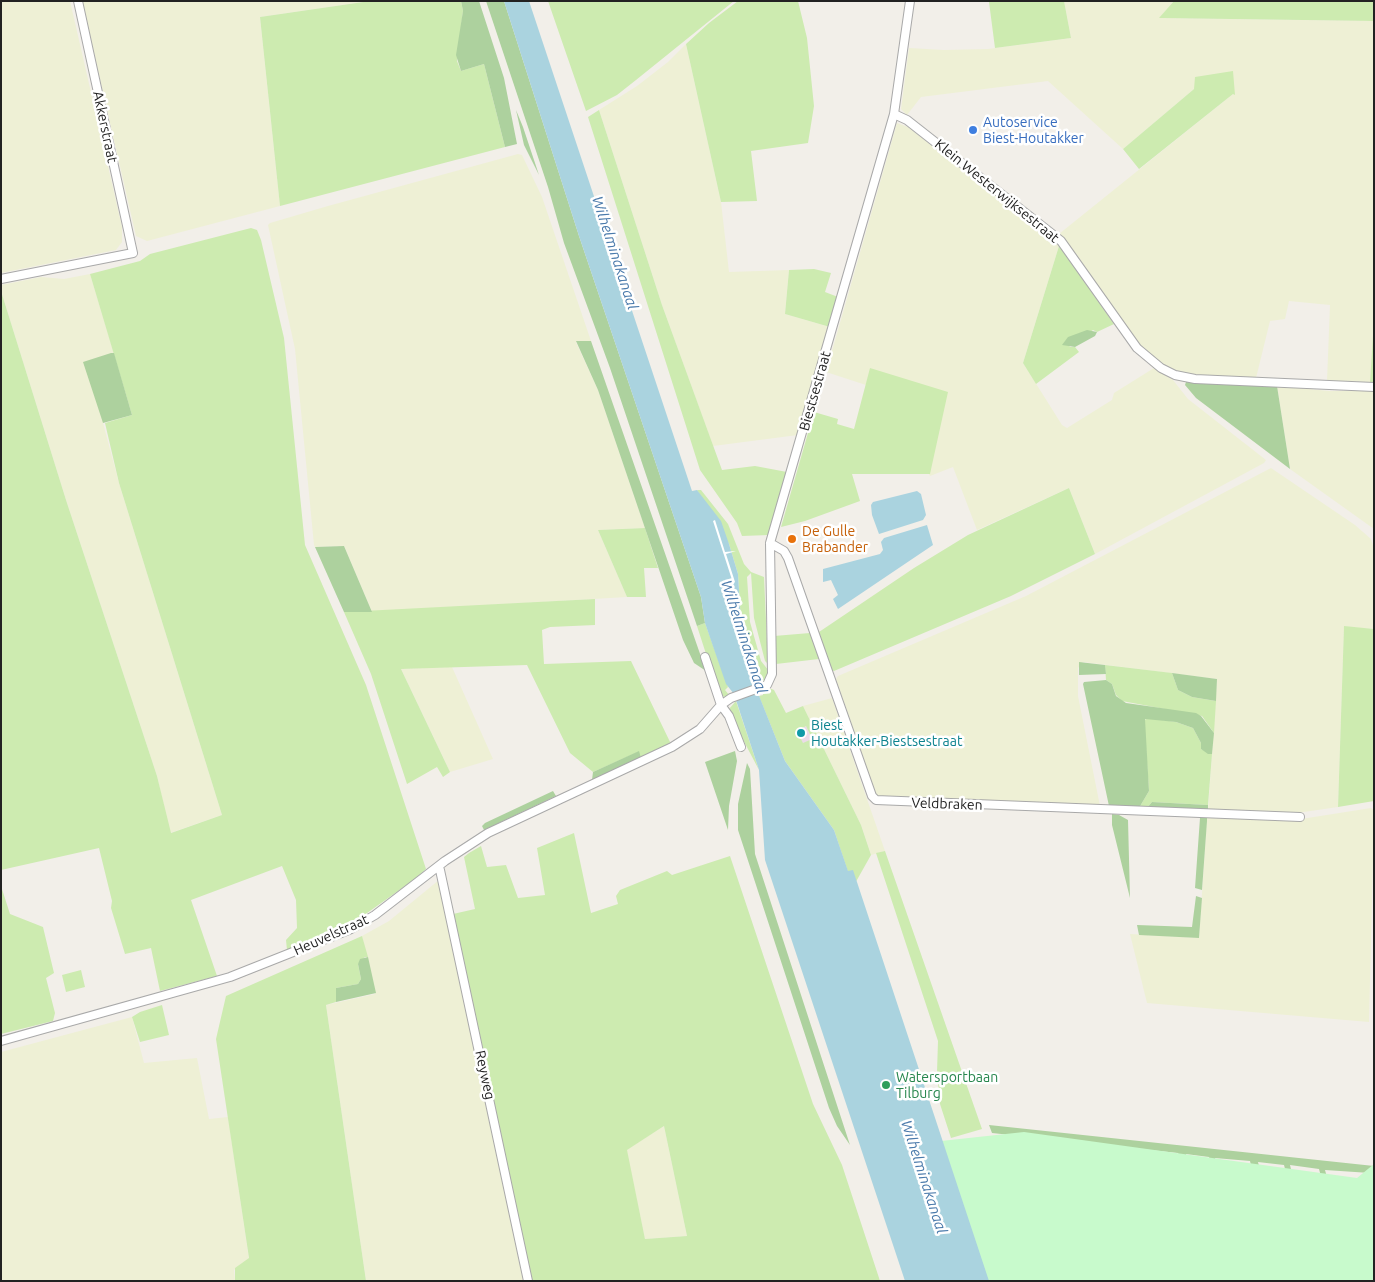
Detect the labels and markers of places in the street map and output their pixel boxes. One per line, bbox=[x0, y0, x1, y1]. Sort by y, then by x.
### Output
place label: Autoservice Biest-Houtakker bbox=[983, 114, 1084, 146]
marker: Autoservice Biest-Houtakker bbox=[967, 124, 979, 136]
place label: De Gulle Brabander bbox=[802, 523, 868, 556]
marker: De Gulle Brabander bbox=[786, 533, 798, 545]
place label: Biest Houtakker-Biestsestraat bbox=[811, 717, 962, 750]
marker: Biest Houtakker-Biestsestraat bbox=[795, 727, 807, 739]
place label: Watersportbaan Tilburg bbox=[896, 1069, 998, 1102]
marker: Watersportbaan Tilburg bbox=[880, 1079, 892, 1091]

